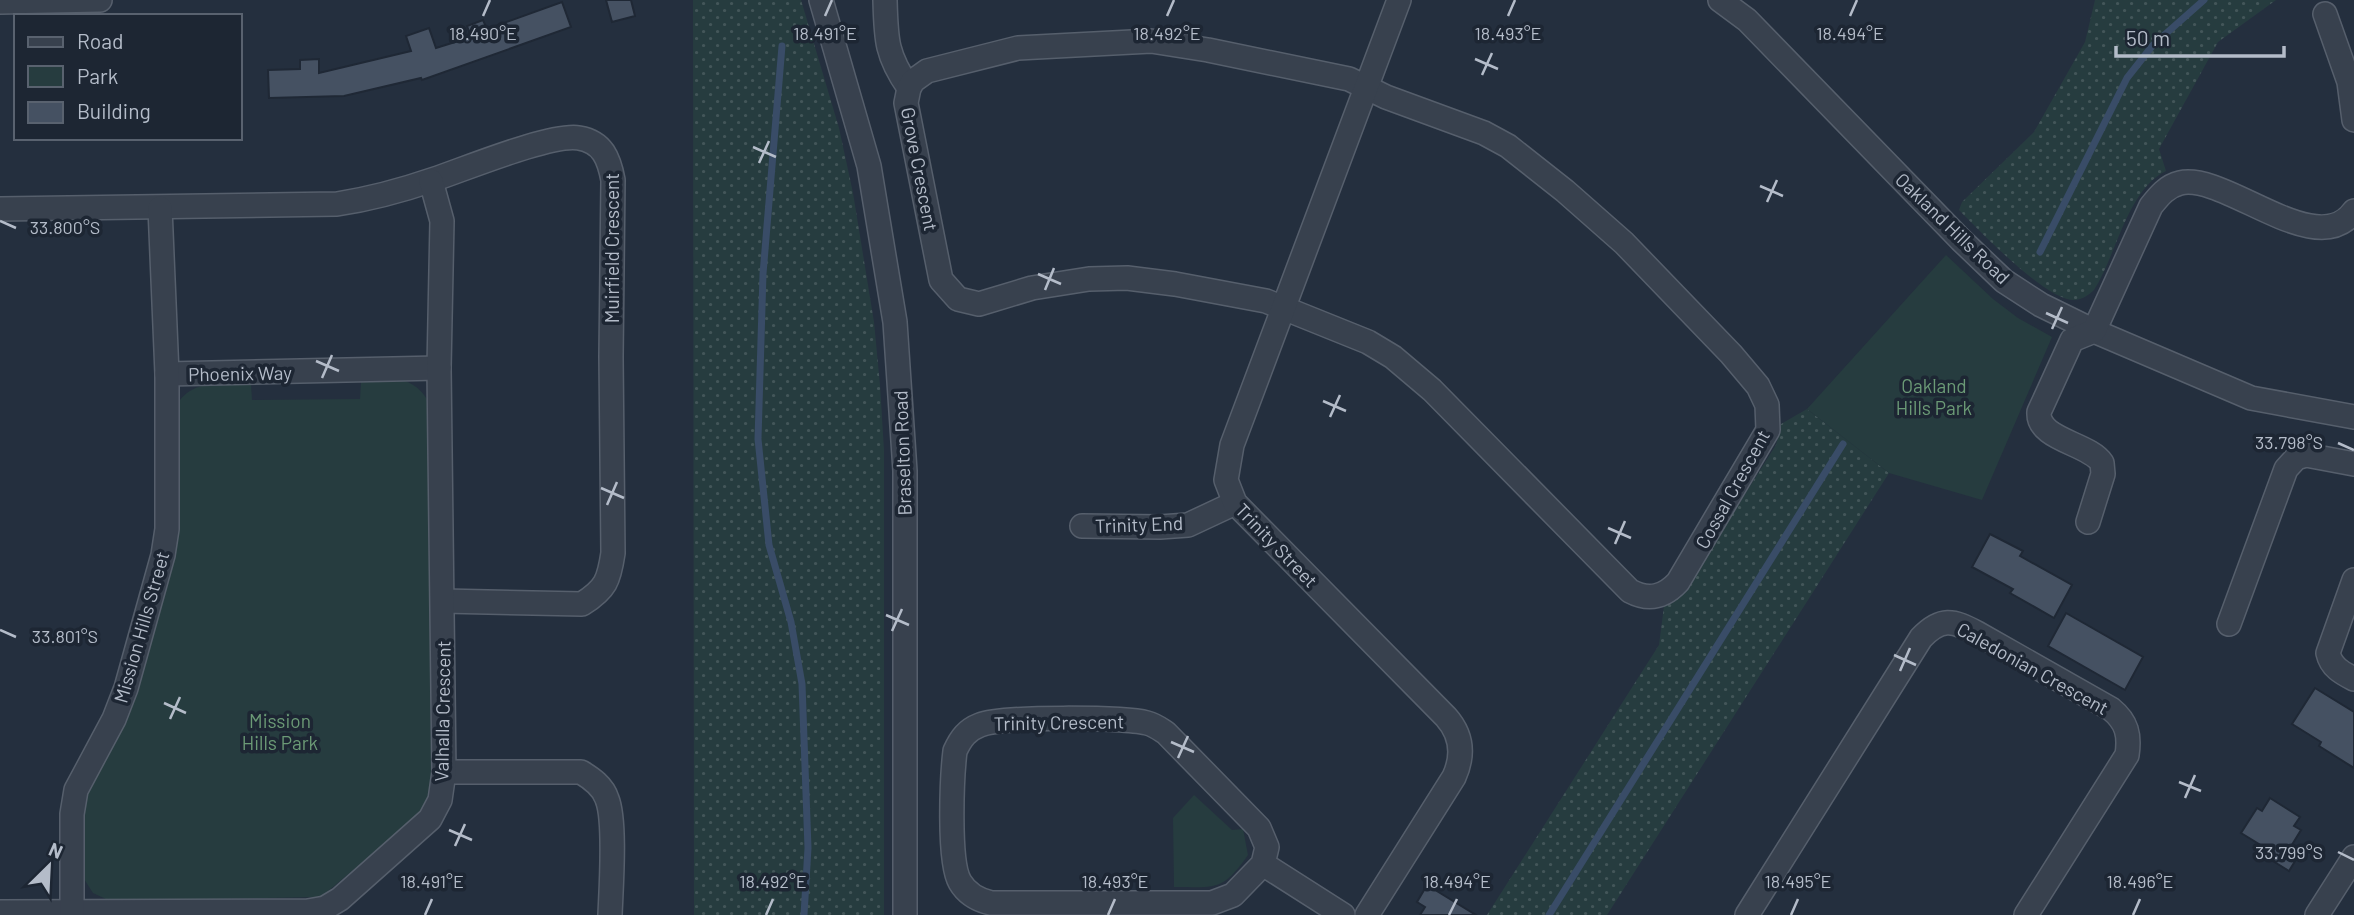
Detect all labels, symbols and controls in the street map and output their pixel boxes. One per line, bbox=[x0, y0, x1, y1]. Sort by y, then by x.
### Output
legend bbox=[14, 14, 242, 140]
scale bar bbox=[2116, 14, 2284, 58]
text: 18.490°E bbox=[449, 22, 517, 44]
text: 18.491°E bbox=[793, 22, 857, 44]
text: 18.492°E bbox=[1133, 22, 1201, 44]
text: 18.493°E bbox=[1475, 22, 1542, 44]
text: 18.494°E bbox=[1816, 22, 1884, 44]
text: 50 m bbox=[2126, 25, 2170, 50]
text: Road bbox=[77, 28, 123, 53]
text: Park bbox=[77, 63, 118, 88]
text: Building bbox=[77, 98, 151, 123]
street label: Grove Crescent bbox=[897, 105, 943, 233]
street label: Oakland Hills Road bbox=[1891, 168, 2015, 288]
street label: Muirfield Crescent bbox=[600, 173, 623, 323]
text: 33.800°S bbox=[30, 216, 100, 238]
street label: Phoenix Way bbox=[188, 361, 292, 385]
park label: Oakland Hills Park bbox=[1896, 374, 1972, 419]
street label: Braselton Road bbox=[888, 390, 916, 516]
street label: Cossal Crescent bbox=[1690, 426, 1774, 552]
text: 33.798°S bbox=[2255, 431, 2323, 453]
street label: Trinity Street bbox=[1231, 498, 1323, 592]
street label: Trinity End bbox=[1095, 511, 1183, 537]
street label: Mission Hills Street bbox=[108, 549, 174, 705]
street label: Caledonian Crescent bbox=[1953, 617, 2113, 719]
text: 33.801°S bbox=[32, 625, 98, 647]
street label: Valhalla Crescent bbox=[429, 640, 455, 782]
park label: Mission Hills Park bbox=[242, 709, 318, 754]
street label: Trinity Crescent bbox=[993, 709, 1125, 735]
north arrow bbox=[14, 831, 84, 901]
text: N bbox=[46, 837, 67, 863]
text: 33.799°S bbox=[2255, 841, 2323, 863]
text: 18.491°E bbox=[400, 870, 464, 892]
text: 18.492°E bbox=[739, 870, 807, 892]
text: 18.493°E bbox=[1082, 870, 1149, 892]
text: 18.494°E bbox=[1423, 870, 1491, 892]
text: 18.495°E bbox=[1765, 870, 1831, 892]
text: 18.496°E bbox=[2107, 870, 2174, 892]

